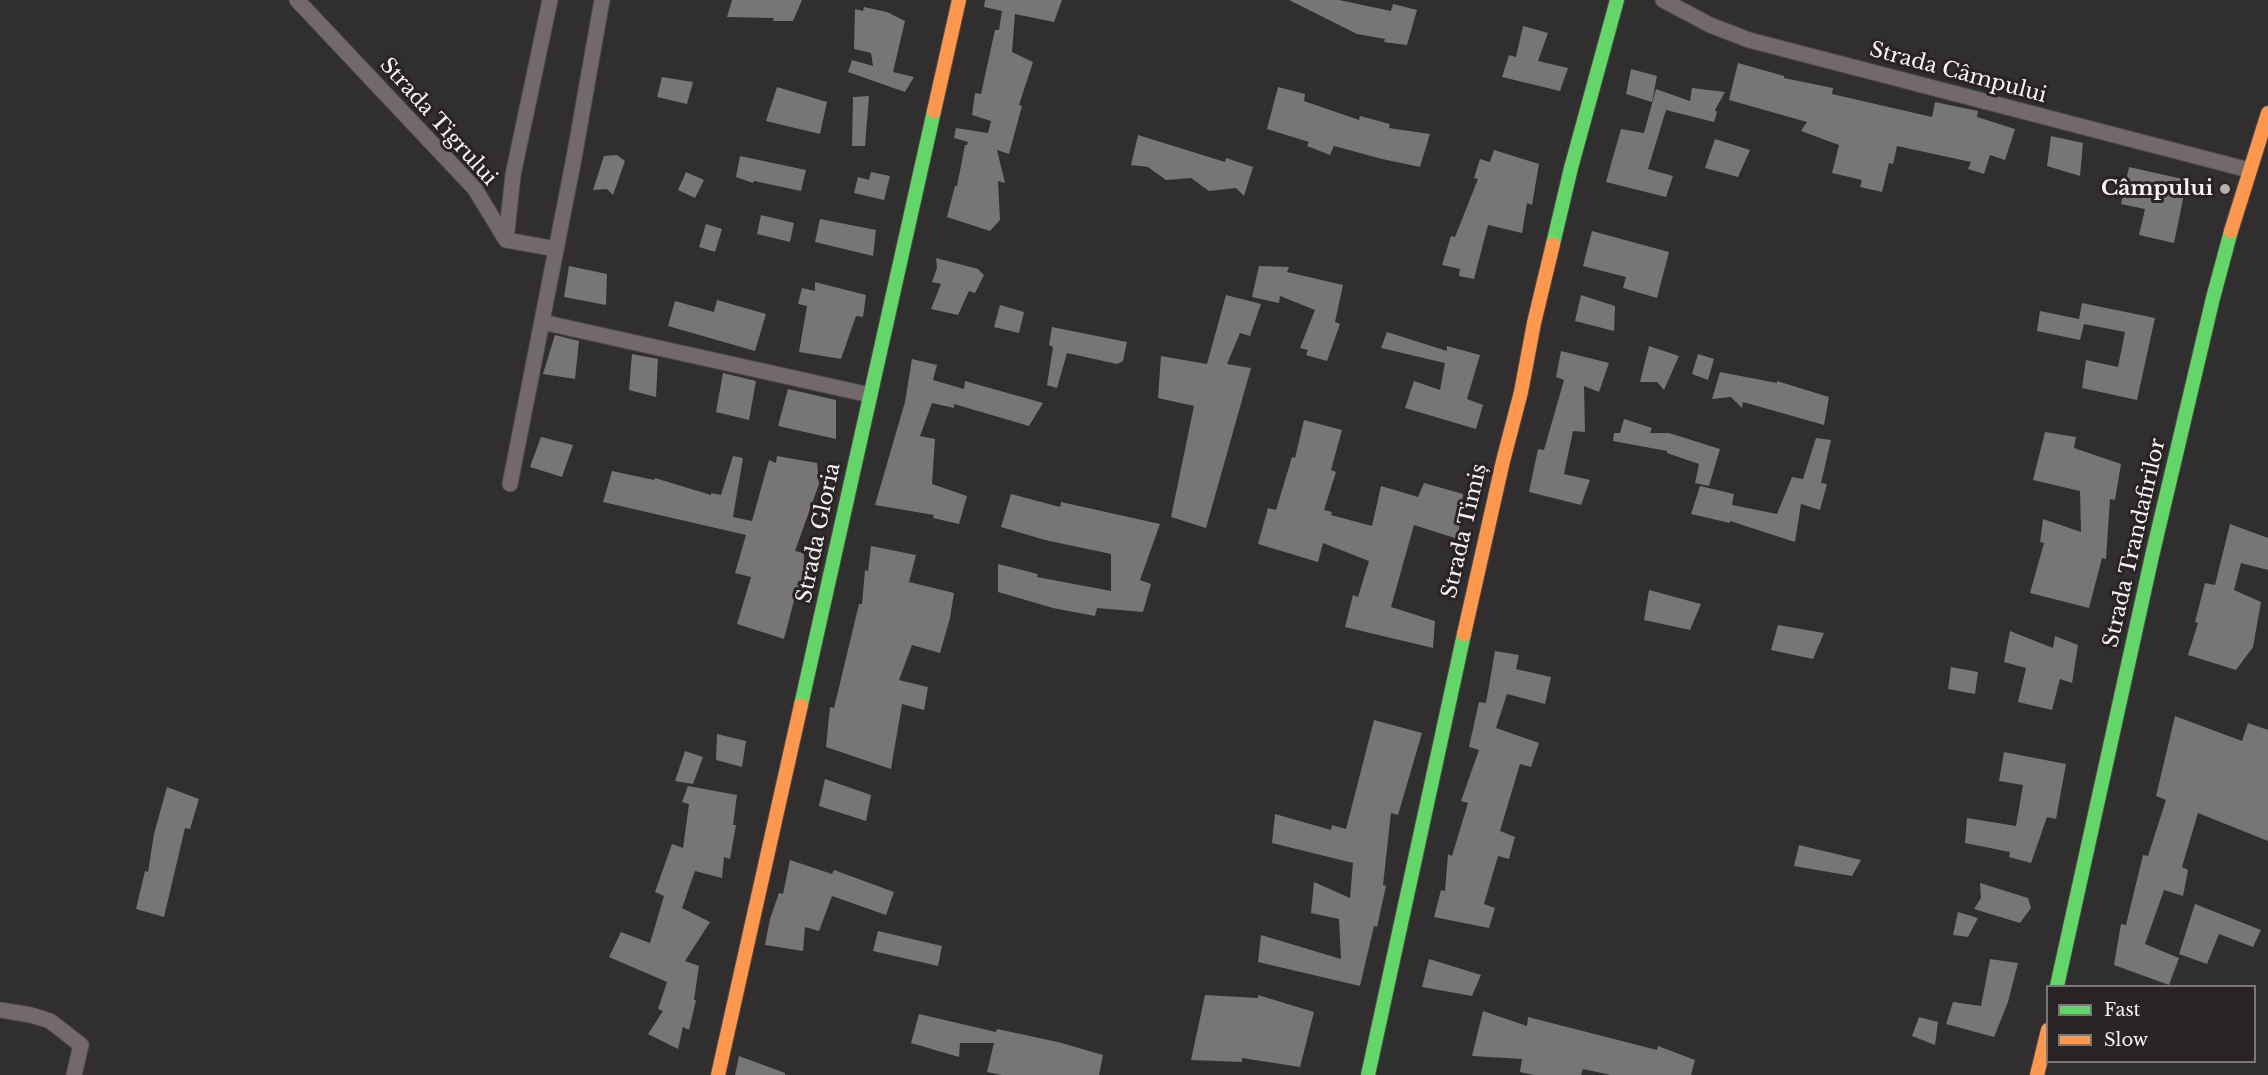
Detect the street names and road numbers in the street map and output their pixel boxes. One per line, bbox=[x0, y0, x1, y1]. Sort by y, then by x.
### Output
street label: Strada Câmpului bbox=[1867, 37, 2049, 109]
street label: Strada Tigrului bbox=[374, 53, 502, 191]
street label: Strada Trandafirilor bbox=[2099, 436, 2171, 650]
street label: Strada Gloria bbox=[792, 461, 846, 605]
street label: Strada Timiș bbox=[1437, 461, 1493, 601]

